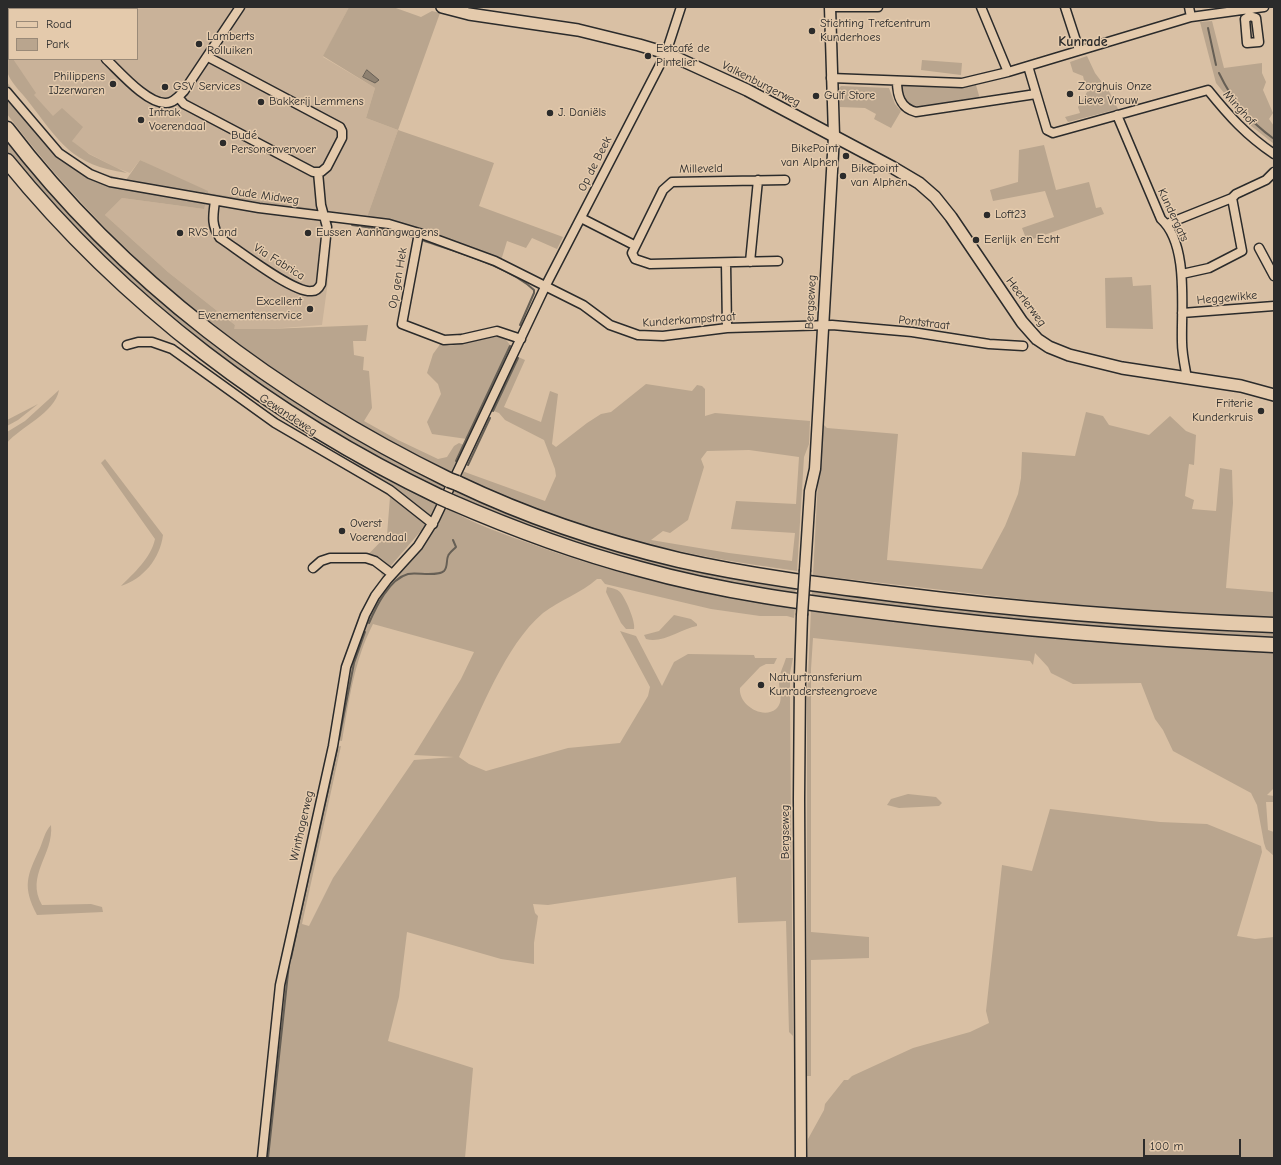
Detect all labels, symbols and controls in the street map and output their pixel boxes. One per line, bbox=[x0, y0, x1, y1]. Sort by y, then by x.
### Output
legend bbox=[8, 8, 138, 60]
text: Road bbox=[46, 17, 72, 31]
place label: Stichting Trefcentrum Kunderhoes bbox=[820, 17, 931, 45]
marker: Stichting Trefcentrum Kunderhoes bbox=[807, 26, 817, 36]
place label: Lamberts Rolluiken bbox=[207, 30, 255, 58]
district label: Kunrade bbox=[1058, 34, 1108, 50]
text: Park bbox=[46, 37, 69, 51]
marker: Lamberts Rolluiken bbox=[194, 39, 204, 49]
place label: Eetcafé de Pintelier bbox=[656, 42, 710, 70]
marker: Eetcafé de Pintelier bbox=[643, 51, 653, 61]
street label: Valkenburgerweg bbox=[719, 58, 803, 110]
place label: Philippens IJzerwaren bbox=[49, 70, 105, 98]
marker: Philippens IJzerwaren bbox=[108, 79, 118, 89]
place label: GSV Services bbox=[173, 80, 241, 94]
place label: Zorghuis Onze Lieve Vrouw bbox=[1078, 80, 1152, 108]
marker: GSV Services bbox=[160, 82, 170, 92]
street label: Minghof bbox=[1220, 88, 1258, 128]
place label: Gulf Store bbox=[824, 89, 875, 103]
marker: Zorghuis Onze Lieve Vrouw bbox=[1065, 89, 1075, 99]
marker: Gulf Store bbox=[811, 91, 821, 101]
place label: Bakkerij Lemmens bbox=[269, 95, 364, 109]
marker: Bakkerij Lemmens bbox=[256, 97, 266, 107]
place label: Intrak Voerendaal bbox=[149, 106, 206, 134]
place label: J. Daniëls bbox=[558, 106, 606, 120]
marker: J. Daniëls bbox=[545, 108, 555, 118]
marker: Intrak Voerendaal bbox=[136, 115, 146, 125]
place label: Budé Personenvervoer bbox=[231, 129, 316, 157]
street label: Op de Beek bbox=[575, 134, 615, 194]
marker: Budé Personenvervoer bbox=[218, 138, 228, 148]
place label: BikePoint van Alphen bbox=[781, 142, 838, 170]
marker: BikePoint van Alphen bbox=[841, 151, 851, 161]
street label: Milleveld bbox=[679, 161, 723, 177]
place label: Bikepoint van Alphen bbox=[851, 162, 908, 190]
marker: Bikepoint van Alphen bbox=[838, 171, 848, 181]
street label: Oude Midweg bbox=[230, 184, 300, 208]
street label: Kundergats bbox=[1154, 186, 1192, 244]
place label: Loft23 bbox=[995, 208, 1026, 222]
marker: Loft23 bbox=[982, 210, 992, 220]
place label: RVS Land bbox=[188, 226, 237, 240]
place label: Eussen Aanhangwagens bbox=[316, 226, 439, 240]
marker: RVS Land bbox=[175, 228, 185, 238]
marker: Eussen Aanhangwagens bbox=[303, 228, 313, 238]
place label: Eerlijk en Echt bbox=[984, 233, 1060, 247]
marker: Eerlijk en Echt bbox=[971, 235, 981, 245]
street label: Via Fabrica bbox=[251, 241, 307, 283]
street label: Op gen Hek bbox=[386, 246, 410, 310]
street label: Bergseweg bbox=[802, 274, 820, 330]
street label: Heerlerweg bbox=[1003, 274, 1049, 330]
street label: Heggewikke bbox=[1196, 288, 1258, 308]
place label: Excellent Evenementenservice bbox=[198, 295, 302, 323]
marker: Excellent Evenementenservice bbox=[305, 304, 315, 314]
street label: Kunderkampstraat bbox=[642, 310, 736, 330]
street label: Pontstraat bbox=[898, 313, 950, 333]
street label: Gewandeweg bbox=[256, 391, 320, 439]
place label: Friterie Kunderkruis bbox=[1192, 397, 1253, 425]
marker: Friterie Kunderkruis bbox=[1256, 406, 1266, 416]
place label: Overst Voerendaal bbox=[350, 517, 407, 545]
marker: Overst Voerendaal bbox=[337, 526, 347, 536]
place label: Natuurtransferium Kunradersteengroeve bbox=[769, 671, 877, 699]
marker: Natuurtransferium Kunradersteengroeve bbox=[756, 680, 766, 690]
street label: Winthagerweg bbox=[287, 789, 317, 863]
street label: Bergseweg bbox=[779, 805, 793, 859]
scale bar bbox=[1145, 1131, 1243, 1157]
text: 100 m bbox=[1150, 1139, 1183, 1153]

